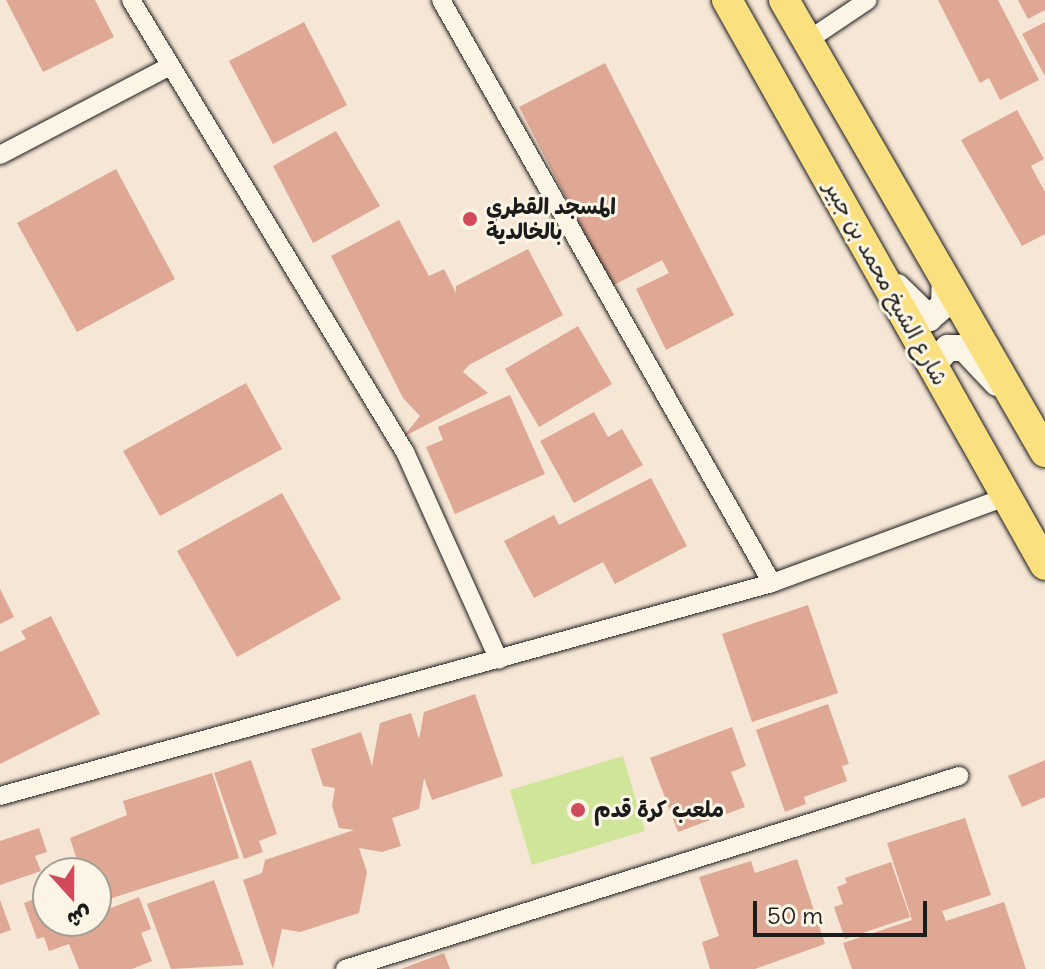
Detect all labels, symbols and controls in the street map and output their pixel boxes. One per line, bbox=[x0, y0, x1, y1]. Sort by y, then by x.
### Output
street label: شارع الشيخ محمد بن جبير bbox=[819, 176, 953, 390]
place label: المسجد القطري بالخالدية bbox=[486, 193, 616, 244]
marker: المسجد القطري بالخالدية bbox=[461, 210, 479, 228]
place label: ملعب كرة قدم bbox=[594, 797, 724, 823]
marker: ملعب كرة قدم bbox=[569, 801, 587, 819]
north arrow bbox=[32, 857, 112, 937]
scale bar bbox=[757, 885, 931, 935]
text: ش bbox=[64, 900, 96, 935]
text: 50 m bbox=[767, 900, 823, 930]

